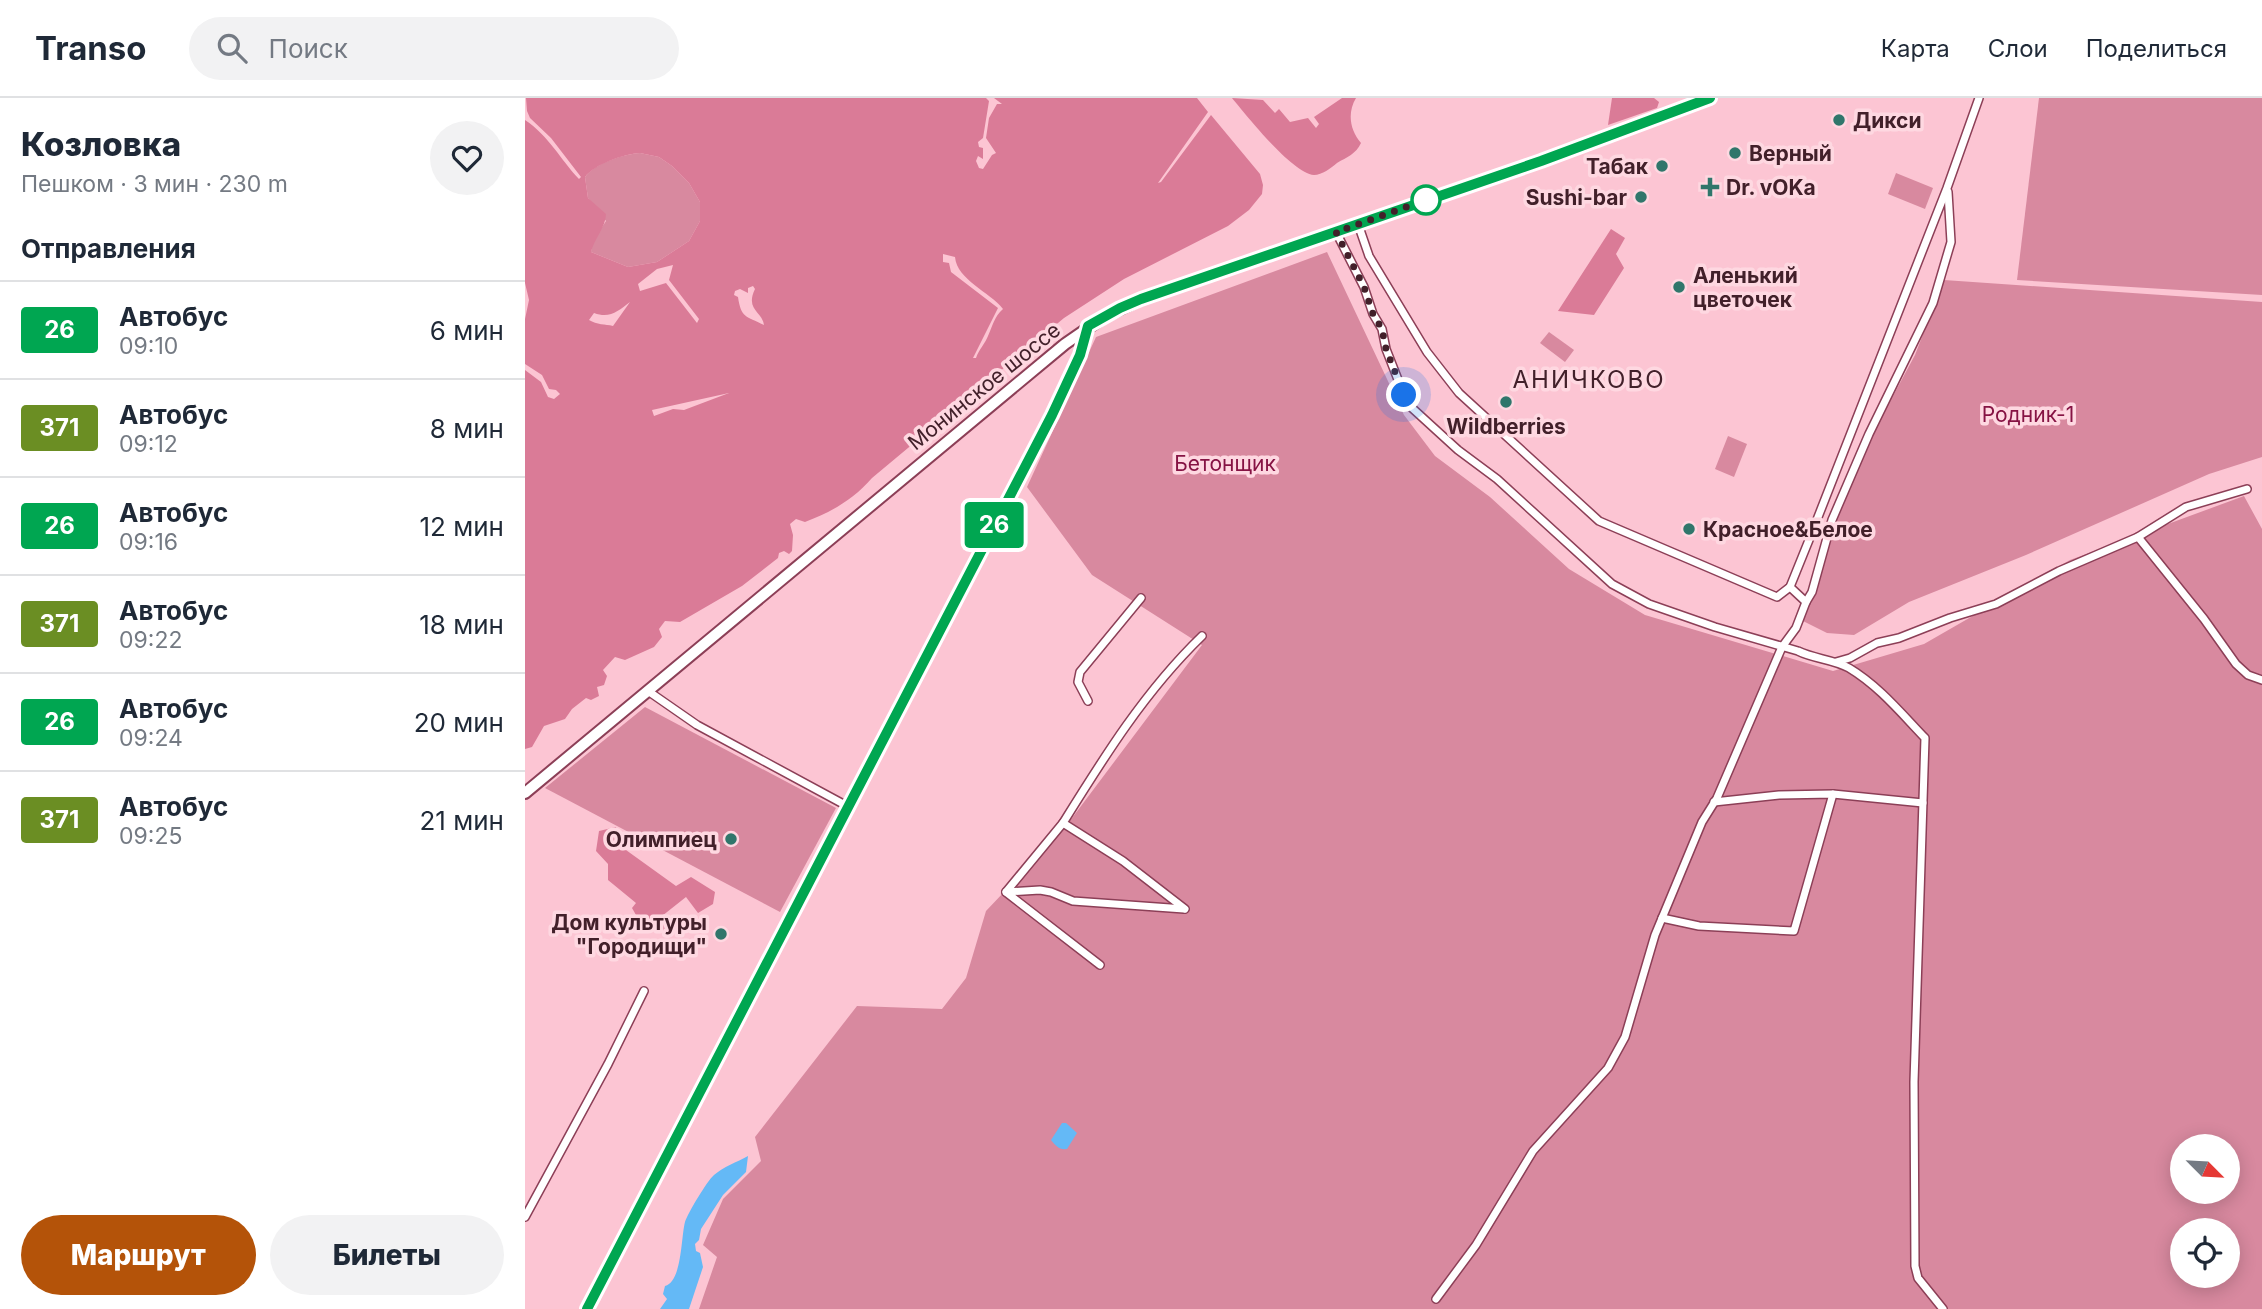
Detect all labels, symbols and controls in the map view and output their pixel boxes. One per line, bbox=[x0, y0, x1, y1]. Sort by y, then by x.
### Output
search box bbox=[189, 17, 679, 80]
text: Transo bbox=[35, 28, 147, 68]
icon: search bbox=[213, 29, 251, 67]
text: Поиск bbox=[269, 33, 348, 64]
text: Карта bbox=[1881, 34, 1950, 63]
text: Слои bbox=[1988, 34, 2048, 63]
text: Поделиться bbox=[2086, 34, 2227, 63]
place label: Дикси bbox=[1853, 108, 1922, 133]
marker: Дикси bbox=[1831, 112, 1847, 128]
button: heart bbox=[430, 121, 504, 195]
text: Козловка bbox=[21, 124, 181, 164]
place label: Верный bbox=[1749, 141, 1832, 166]
marker: Верный bbox=[1727, 145, 1743, 161]
place label: Табак bbox=[1586, 154, 1649, 179]
marker: Табак bbox=[1654, 158, 1670, 174]
text: Пешком · 3 мин · 230 m bbox=[21, 170, 288, 198]
place label: Dr. vOKa bbox=[1726, 175, 1816, 200]
marker: Dr. vOKa bbox=[1700, 177, 1720, 197]
unlabelled marker bbox=[1411, 185, 1441, 215]
place label: Sushi-bar bbox=[1526, 185, 1627, 210]
marker: Sushi-bar bbox=[1633, 189, 1649, 205]
text: Отправления bbox=[21, 233, 196, 264]
place label: Аленький цветочек bbox=[1693, 263, 1798, 312]
marker: Аленький цветочек bbox=[1671, 279, 1687, 295]
text: Автобус bbox=[119, 301, 228, 332]
text: 26 bbox=[44, 315, 75, 344]
text: 6 мин bbox=[430, 315, 504, 346]
street label: Монинское шоссе bbox=[903, 317, 1065, 455]
text: 09:10 bbox=[119, 332, 178, 360]
district label: АНИЧКОВО bbox=[1512, 365, 1666, 394]
your location bbox=[1386, 377, 1421, 412]
marker: Wildberries bbox=[1498, 394, 1514, 410]
text: Автобус bbox=[119, 399, 228, 430]
park label: Родник-1 bbox=[1982, 402, 2074, 427]
text: 371 bbox=[40, 413, 79, 442]
text: 8 мин bbox=[430, 413, 504, 444]
place label: Wildberries bbox=[1446, 414, 1566, 439]
text: 09:12 bbox=[119, 430, 178, 458]
park label: Бетонщик bbox=[1174, 451, 1276, 476]
text: Автобус bbox=[119, 497, 228, 528]
line badge: 26 bbox=[963, 502, 1025, 548]
text: 26 bbox=[979, 510, 1009, 539]
text: 26 bbox=[44, 511, 75, 540]
text: 12 мин bbox=[419, 511, 504, 542]
place label: Красное&Белое bbox=[1703, 517, 1873, 542]
marker: Красное&Белое bbox=[1681, 521, 1697, 537]
text: 09:16 bbox=[119, 528, 178, 556]
text: Автобус bbox=[119, 595, 228, 626]
text: 371 bbox=[40, 609, 79, 638]
text: 18 мин bbox=[419, 609, 504, 640]
text: 09:22 bbox=[119, 626, 182, 654]
text: Автобус bbox=[119, 693, 228, 724]
text: 26 bbox=[44, 707, 75, 736]
text: 20 мин bbox=[414, 707, 504, 738]
text: 09:24 bbox=[119, 724, 183, 752]
text: Автобус bbox=[119, 791, 228, 822]
text: 371 bbox=[40, 805, 79, 834]
text: 21 мин bbox=[419, 805, 504, 836]
text: 09:25 bbox=[119, 822, 182, 850]
place label: Олимпиец bbox=[606, 827, 717, 852]
marker: Олимпиец bbox=[723, 831, 739, 847]
place label: Дом культуры "Городищи" bbox=[551, 910, 707, 959]
marker: Дом культуры "Городищи" bbox=[713, 926, 729, 942]
north arrow bbox=[2170, 1134, 2240, 1204]
map controls bbox=[2170, 1134, 2240, 1288]
button: Маршрут bbox=[21, 1215, 256, 1295]
button: Билеты bbox=[270, 1215, 504, 1295]
button: locate bbox=[2170, 1218, 2240, 1288]

